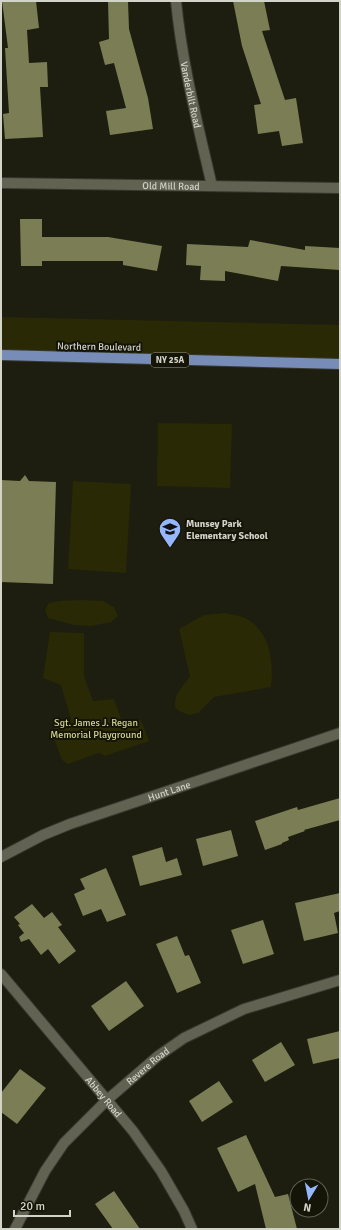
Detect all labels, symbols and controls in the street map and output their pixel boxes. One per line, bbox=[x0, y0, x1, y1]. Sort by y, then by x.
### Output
street label: Vanderbilt Road bbox=[178, 61, 203, 129]
street label: Old Mill Road bbox=[142, 180, 200, 193]
street label: Northern Boulevard bbox=[57, 340, 141, 354]
road number: NY 25A bbox=[151, 353, 189, 367]
school or university icon: Munsey Park Elementary School bbox=[157, 516, 183, 549]
place label: Munsey Park Elementary School bbox=[186, 518, 268, 542]
park label: Sgt. James J. Regan Memorial Playground bbox=[50, 717, 142, 741]
street label: Hunt Lane bbox=[146, 779, 192, 804]
street label: Revere Road bbox=[124, 1045, 172, 1088]
street label: Abbey Road bbox=[83, 1074, 124, 1120]
north arrow bbox=[289, 1178, 329, 1218]
scale bar bbox=[14, 1192, 70, 1218]
text: 20 m bbox=[20, 1199, 45, 1214]
text: N bbox=[302, 1200, 312, 1214]

